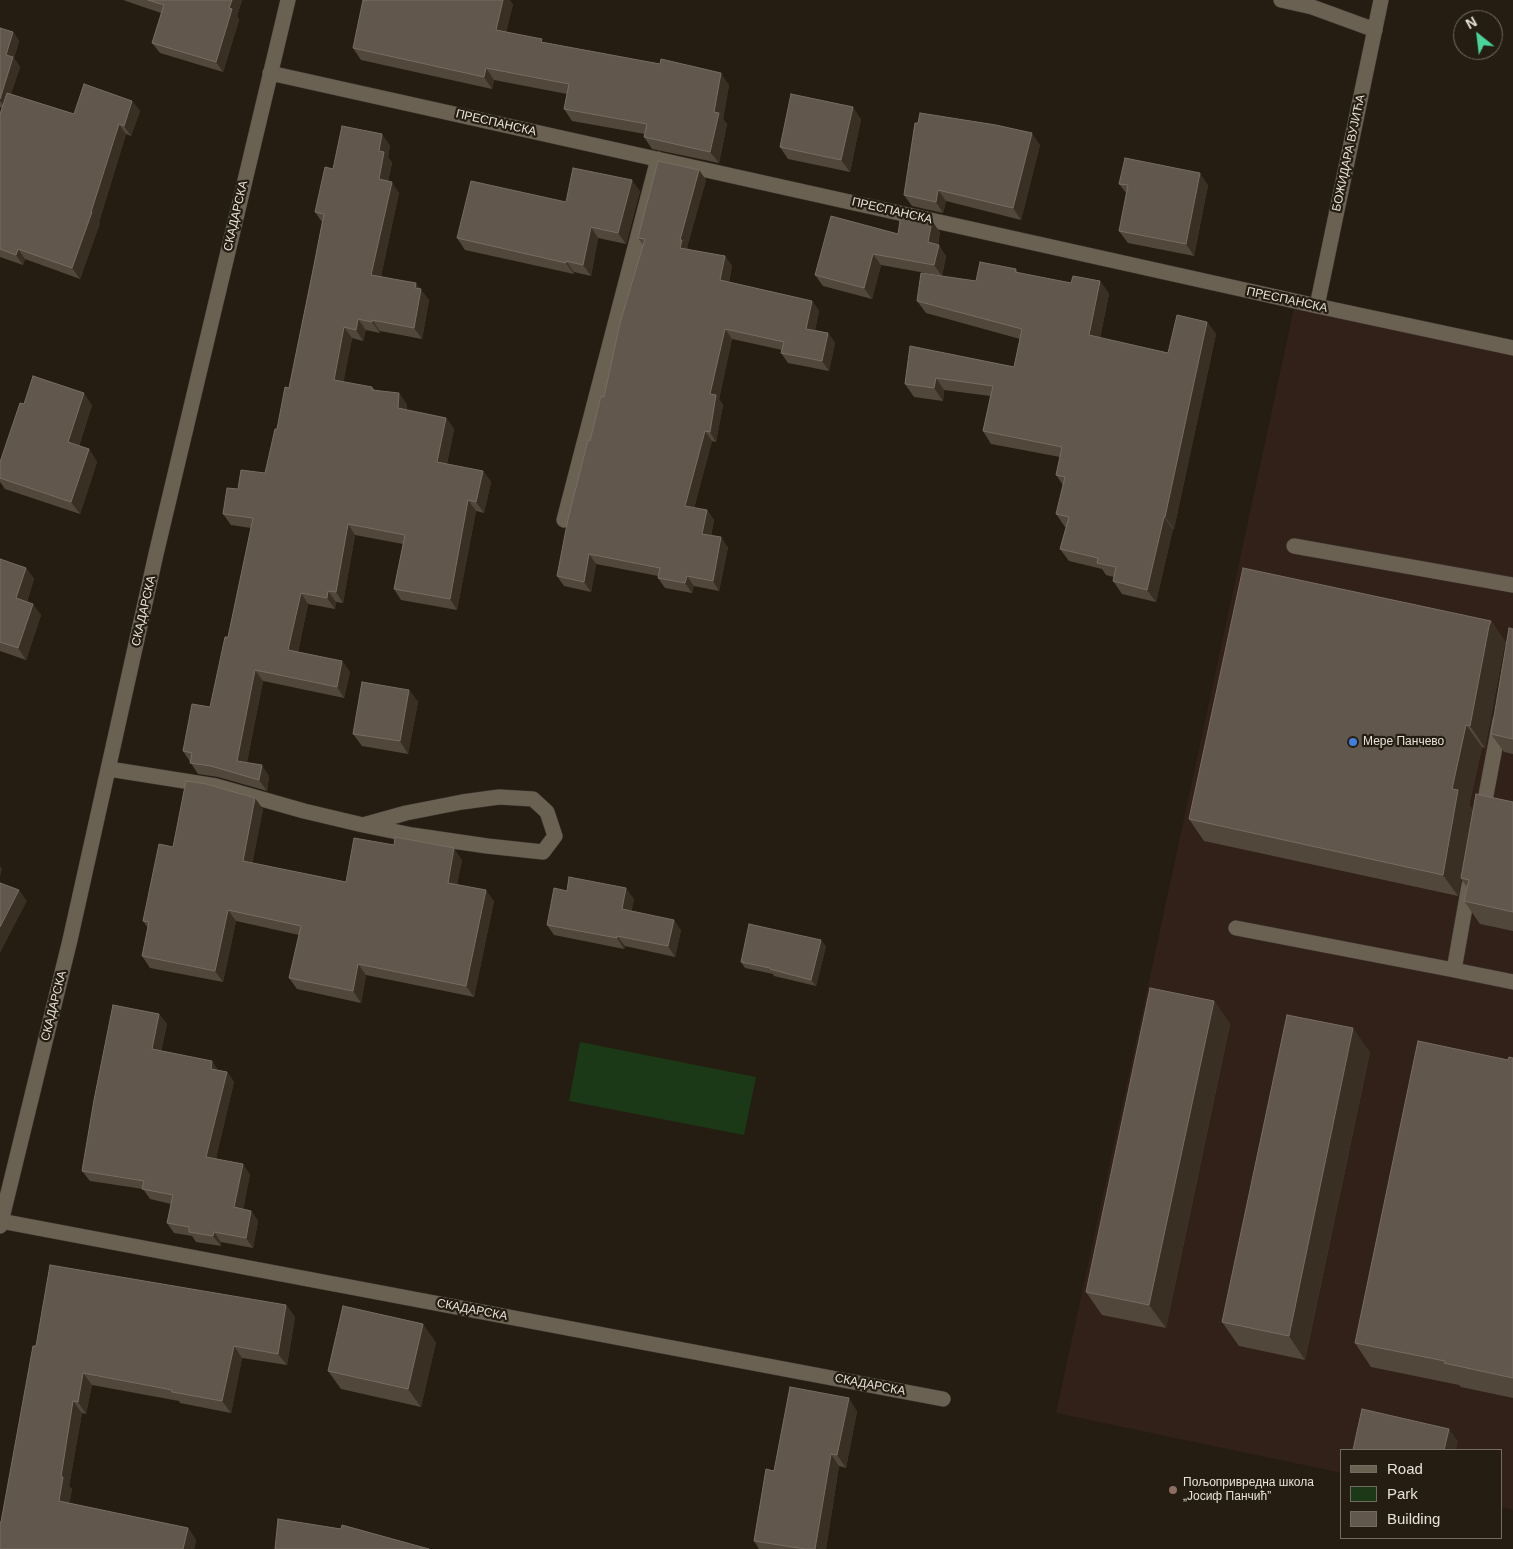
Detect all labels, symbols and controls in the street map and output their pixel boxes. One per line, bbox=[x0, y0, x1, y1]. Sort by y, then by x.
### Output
north arrow bbox=[1453, 10, 1503, 60]
text: N bbox=[1463, 13, 1480, 32]
street label: БОЖИДАРА ВУЈИЋА bbox=[1330, 93, 1368, 213]
street label: ПРЕСПАНСКА bbox=[454, 107, 538, 139]
street label: СКАДАРСКА bbox=[221, 179, 251, 253]
street label: ПРЕСПАНСКА bbox=[850, 195, 934, 227]
street label: ПРЕСПАНСКА bbox=[1245, 284, 1329, 316]
street label: СКАДАРСКА bbox=[129, 574, 159, 648]
place label: Мере Панчево bbox=[1363, 735, 1444, 749]
marker: Мере Панчево bbox=[1347, 736, 1359, 748]
street label: СКАДАРСКА bbox=[38, 969, 70, 1043]
street label: СКАДАРСКА bbox=[435, 1296, 509, 1324]
street label: СКАДАРСКА bbox=[833, 1371, 907, 1399]
legend bbox=[1340, 1449, 1503, 1539]
text: Road bbox=[1387, 1460, 1423, 1477]
place label: Пољопривредна школа „Јосиф Панчић” bbox=[1183, 1476, 1314, 1504]
marker: Пољопривредна школа „Јосиф Панчић” bbox=[1167, 1484, 1179, 1496]
text: Park bbox=[1387, 1485, 1418, 1502]
text: Building bbox=[1387, 1510, 1440, 1527]

